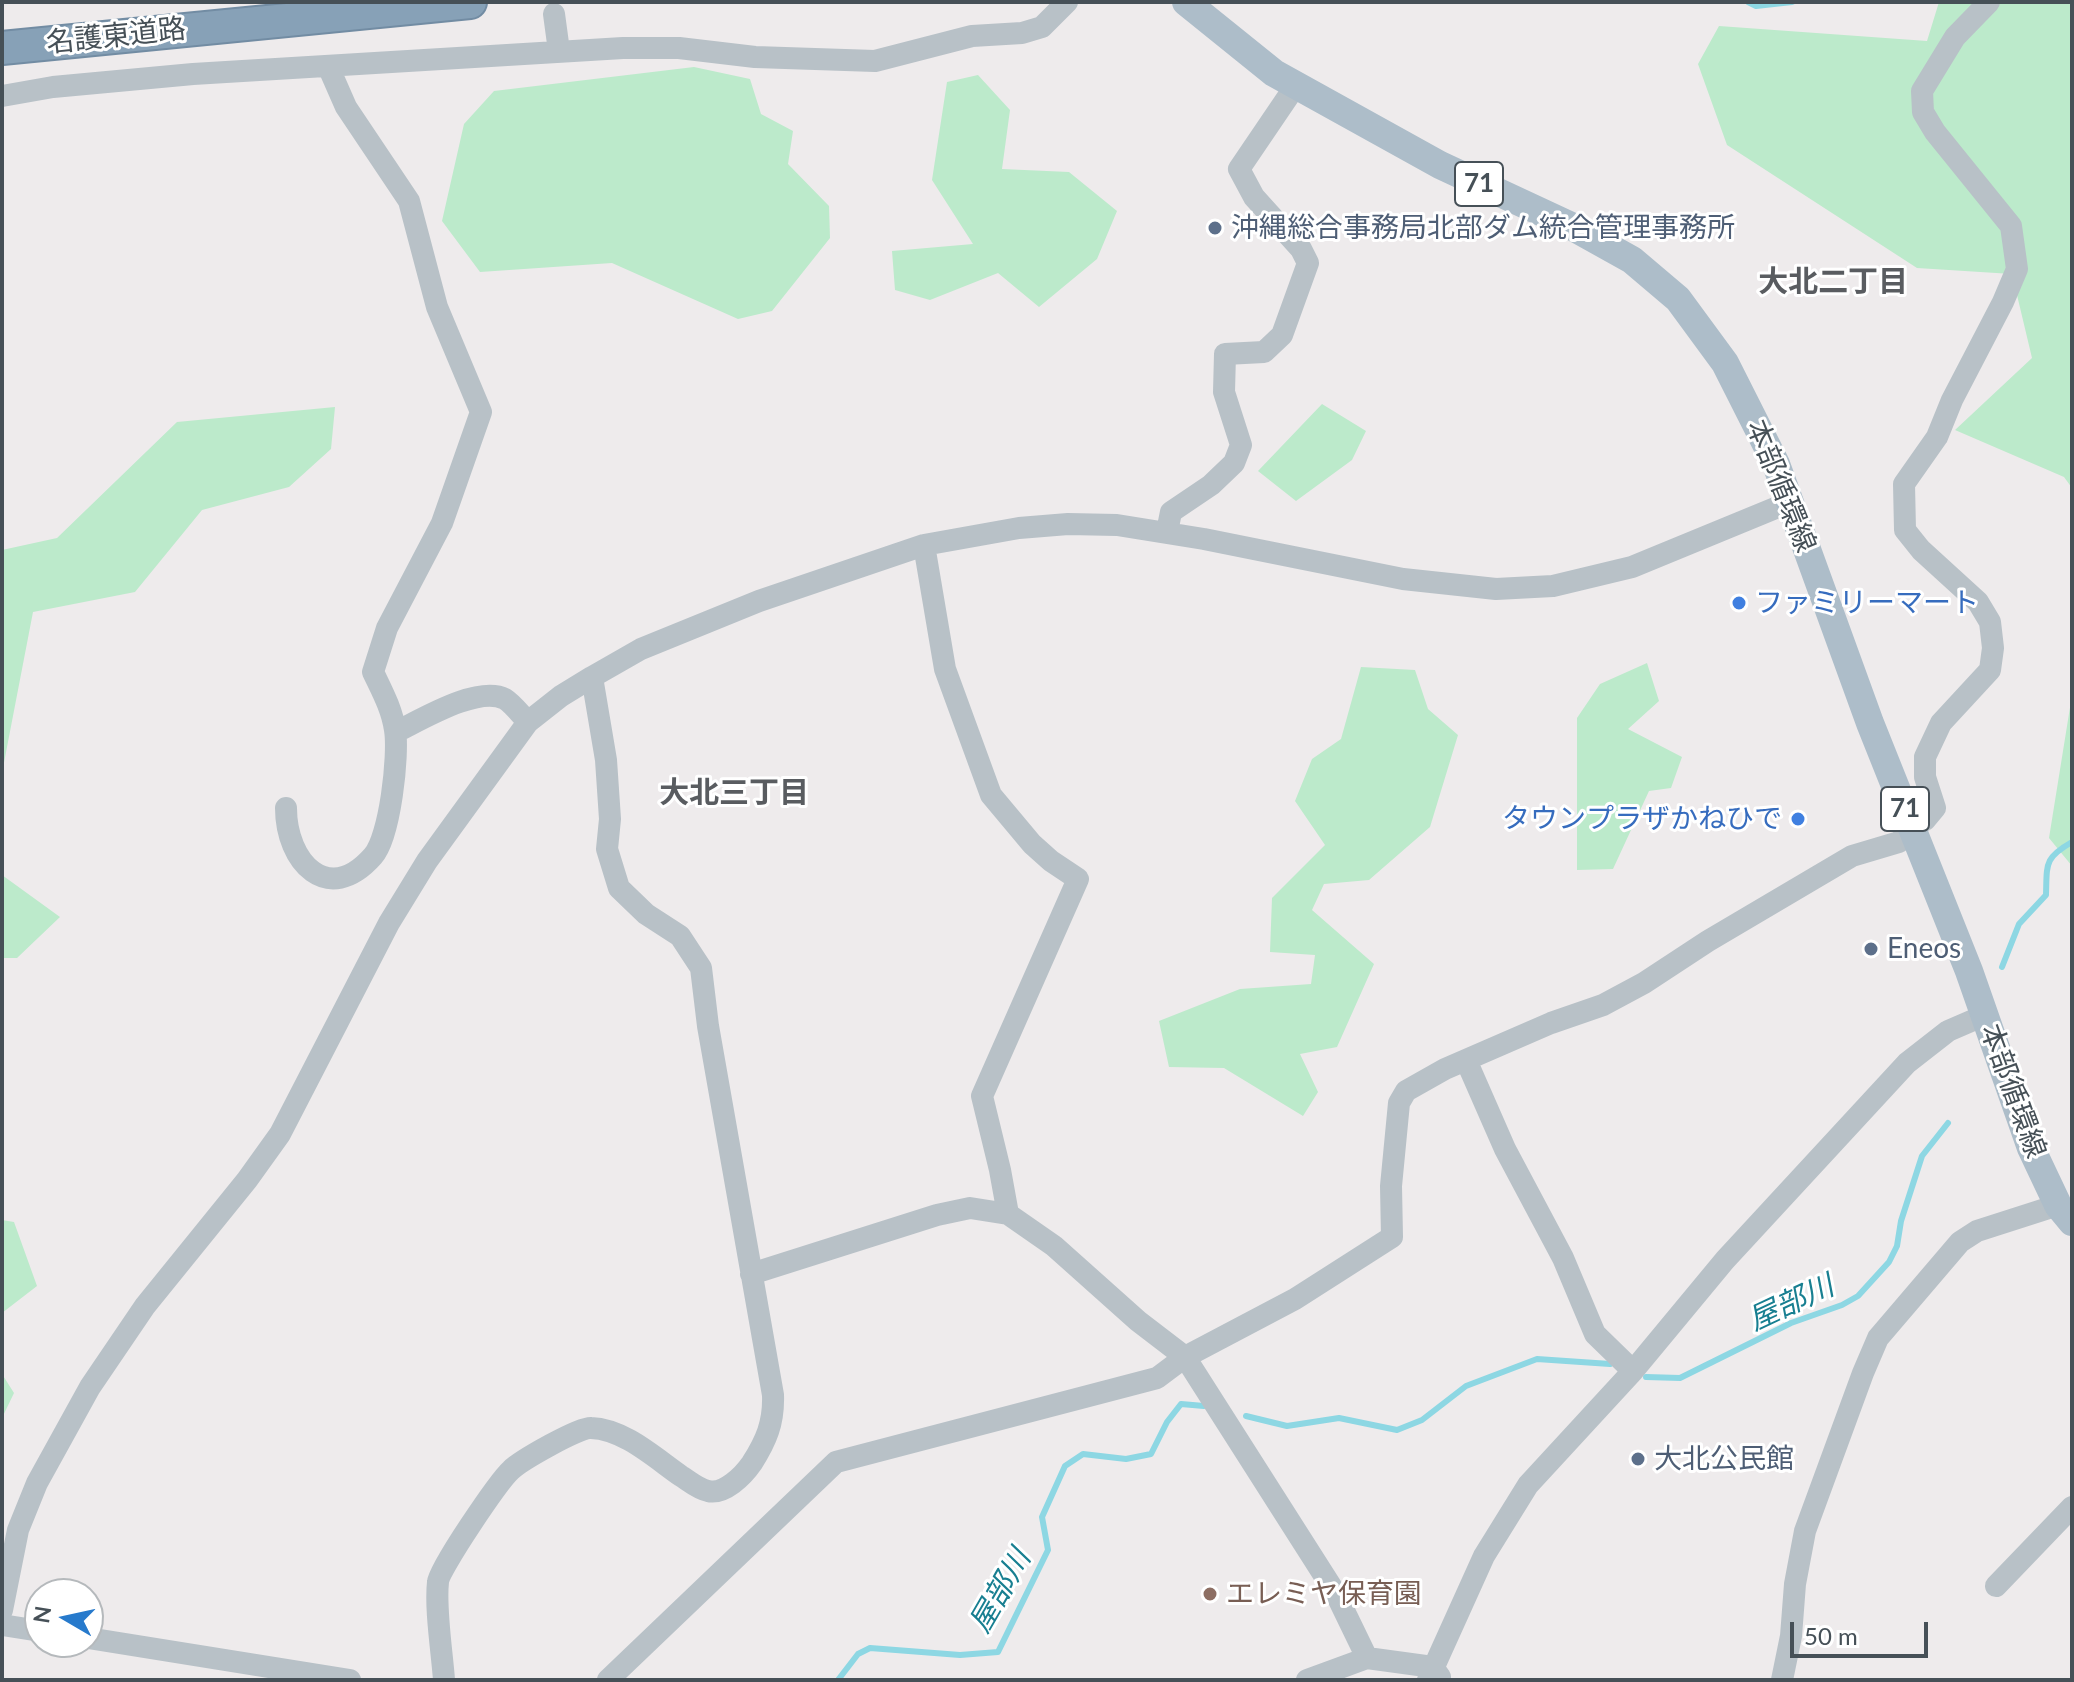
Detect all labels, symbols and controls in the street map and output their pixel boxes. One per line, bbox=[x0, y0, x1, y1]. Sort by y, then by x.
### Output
street label: 名護東道路 bbox=[45, 12, 187, 60]
road number: 71 bbox=[1455, 162, 1503, 206]
place label: 沖縄総合事務局北部ダム統合管理事務所 bbox=[1231, 211, 1735, 245]
marker: 沖縄総合事務局北部ダム統合管理事務所 bbox=[1206, 219, 1224, 237]
district label: 大北二丁目 bbox=[1758, 264, 1908, 300]
street label: 本部循環線 bbox=[1739, 415, 1823, 557]
place label: ファミリーマート bbox=[1755, 586, 1979, 620]
marker: ファミリーマート bbox=[1730, 594, 1748, 612]
district label: 大北三丁目 bbox=[659, 775, 809, 811]
road number: 71 bbox=[1881, 787, 1929, 831]
place label: タウンプラザかねひで bbox=[1502, 802, 1782, 836]
marker: タウンプラザかねひで bbox=[1789, 810, 1807, 828]
place label: Eneos bbox=[1887, 932, 1961, 966]
marker: Eneos bbox=[1862, 940, 1880, 958]
street label: 本部循環線 bbox=[1973, 1019, 2053, 1163]
water label: 屋部川 bbox=[1743, 1268, 1839, 1338]
place label: 大北公民館 bbox=[1654, 1442, 1794, 1476]
marker: 大北公民館 bbox=[1629, 1450, 1647, 1468]
water label: 屋部川 bbox=[962, 1543, 1038, 1639]
place label: エレミヤ保育園 bbox=[1226, 1577, 1422, 1611]
north arrow bbox=[24, 1578, 104, 1658]
marker: エレミヤ保育園 bbox=[1201, 1585, 1219, 1603]
text: N bbox=[27, 1604, 56, 1625]
scale bar bbox=[1794, 1606, 1932, 1656]
text: 50 m bbox=[1804, 1621, 1858, 1650]

